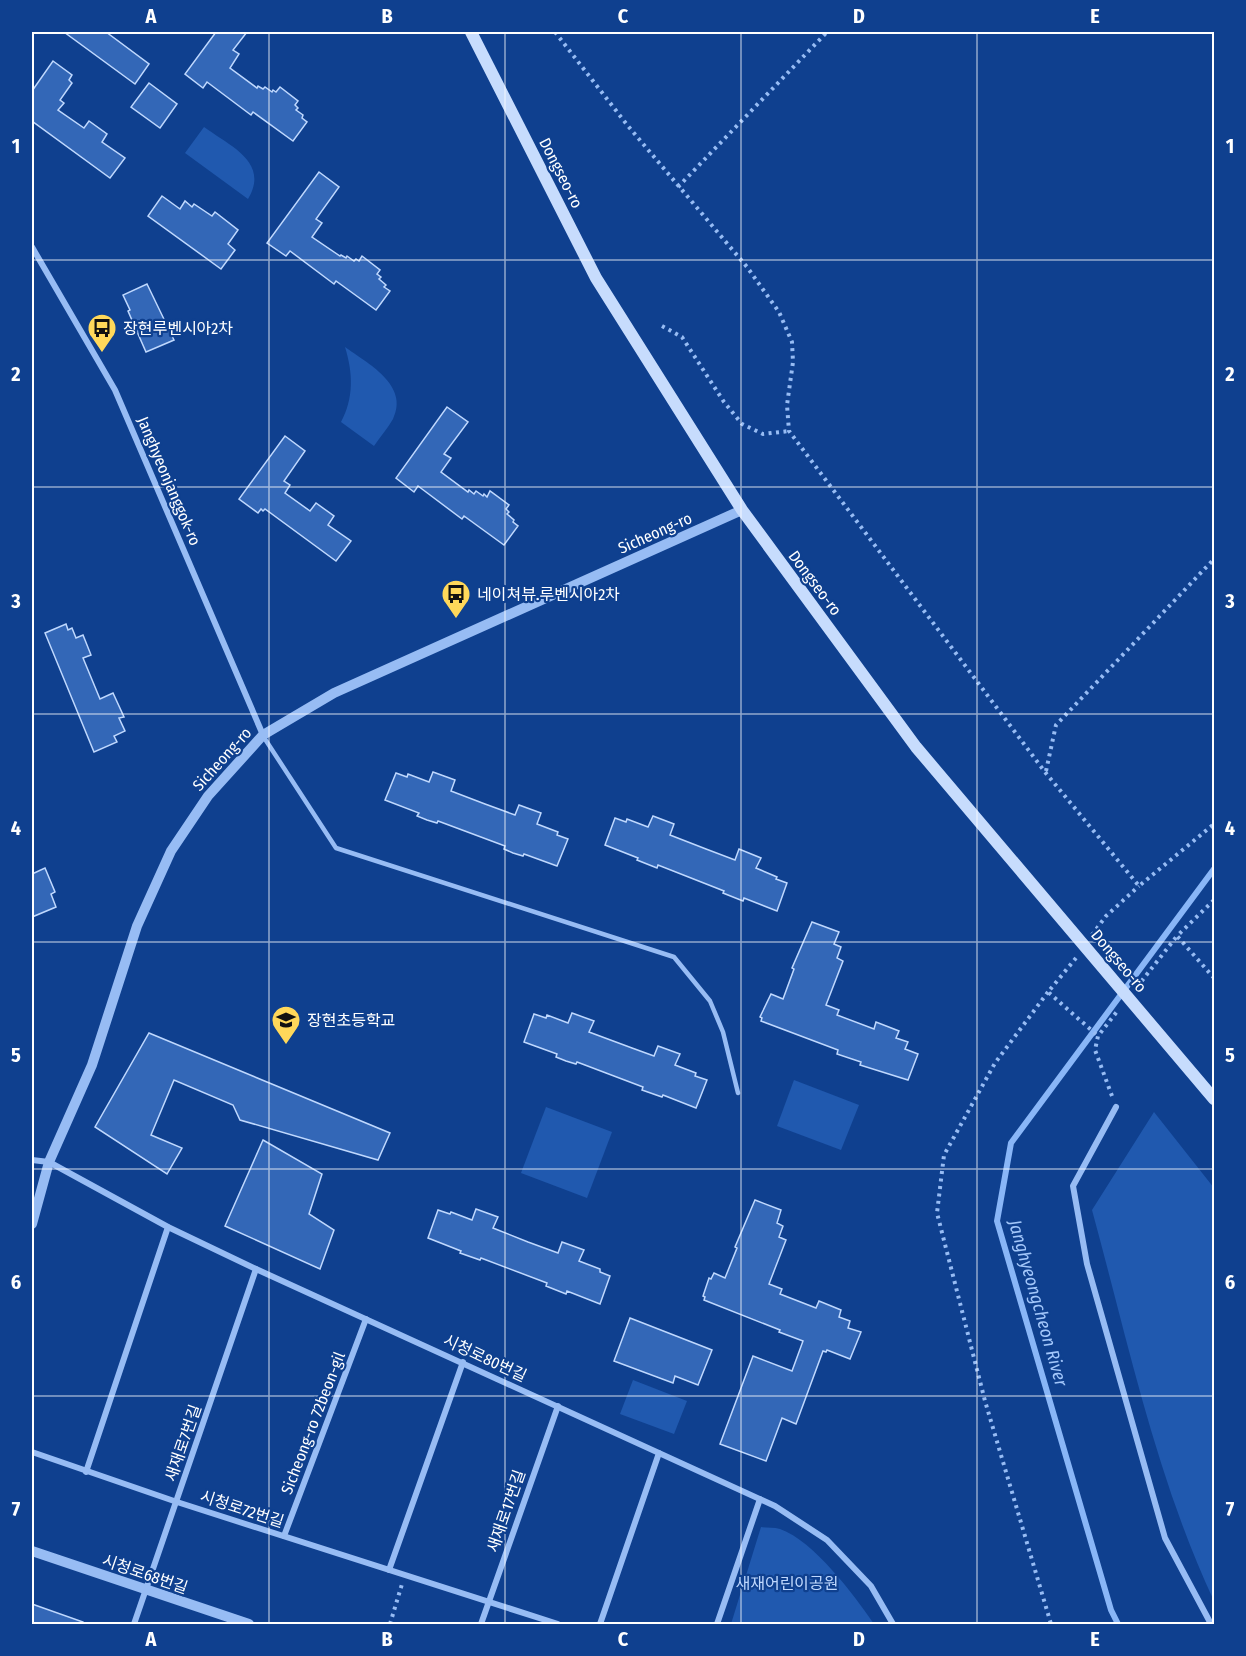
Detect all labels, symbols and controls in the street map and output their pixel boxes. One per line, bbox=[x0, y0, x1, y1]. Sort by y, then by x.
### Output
text: A bbox=[145, 4, 158, 28]
text: B bbox=[381, 4, 393, 28]
text: C bbox=[618, 4, 629, 28]
text: D bbox=[853, 4, 865, 28]
text: E bbox=[1090, 4, 1100, 28]
text: 1 bbox=[12, 134, 20, 158]
text: 1 bbox=[1226, 134, 1234, 158]
street label: Dongseo-ro bbox=[535, 135, 587, 211]
bus stop icon: 장현루벤시아2차 bbox=[86, 312, 118, 354]
place label: 장현루벤시아2차 bbox=[123, 319, 233, 338]
text: 2 bbox=[10, 362, 21, 386]
text: 2 bbox=[1224, 362, 1235, 386]
street label: Janghyeonjanggok-ro bbox=[133, 414, 205, 548]
street label: Sicheong-ro bbox=[615, 508, 695, 558]
street label: Dongseo-ro bbox=[784, 547, 846, 619]
bus stop icon: 네이쳐뷰.루벤시아2차 bbox=[440, 578, 472, 620]
place label: 네이쳐뷰.루벤시아2차 bbox=[477, 585, 620, 604]
text: 3 bbox=[10, 589, 21, 613]
text: 3 bbox=[1224, 589, 1235, 613]
street label: Sicheong-ro bbox=[189, 723, 255, 795]
text: 4 bbox=[11, 816, 21, 840]
text: 4 bbox=[1225, 816, 1235, 840]
street label: Dongseo-ro bbox=[1087, 926, 1151, 996]
school or university icon: 장현초등학교 bbox=[270, 1004, 302, 1046]
place label: 장현초등학교 bbox=[307, 1011, 395, 1030]
text: 5 bbox=[11, 1043, 21, 1067]
text: 5 bbox=[1225, 1043, 1235, 1067]
water label: Janghyeongcheon River bbox=[1003, 1216, 1073, 1390]
text: 6 bbox=[11, 1270, 21, 1294]
text: 6 bbox=[1225, 1270, 1235, 1294]
street label: 시청로80번길 bbox=[440, 1330, 530, 1386]
street label: Sicheong-ro 72beon-gil bbox=[277, 1349, 349, 1497]
street label: 새재로7번길 bbox=[161, 1402, 205, 1484]
street label: 새재로17번길 bbox=[483, 1467, 529, 1555]
street label: 시청로72번길 bbox=[198, 1487, 286, 1531]
text: 7 bbox=[12, 1497, 21, 1521]
text: 7 bbox=[1226, 1497, 1235, 1521]
street label: 시청로68번길 bbox=[100, 1550, 190, 1598]
park label: 새재어린이공원 bbox=[735, 1574, 839, 1593]
text: A bbox=[145, 1627, 158, 1651]
text: B bbox=[381, 1627, 393, 1651]
text: C bbox=[618, 1627, 629, 1651]
text: D bbox=[853, 1627, 865, 1651]
text: E bbox=[1090, 1627, 1100, 1651]

